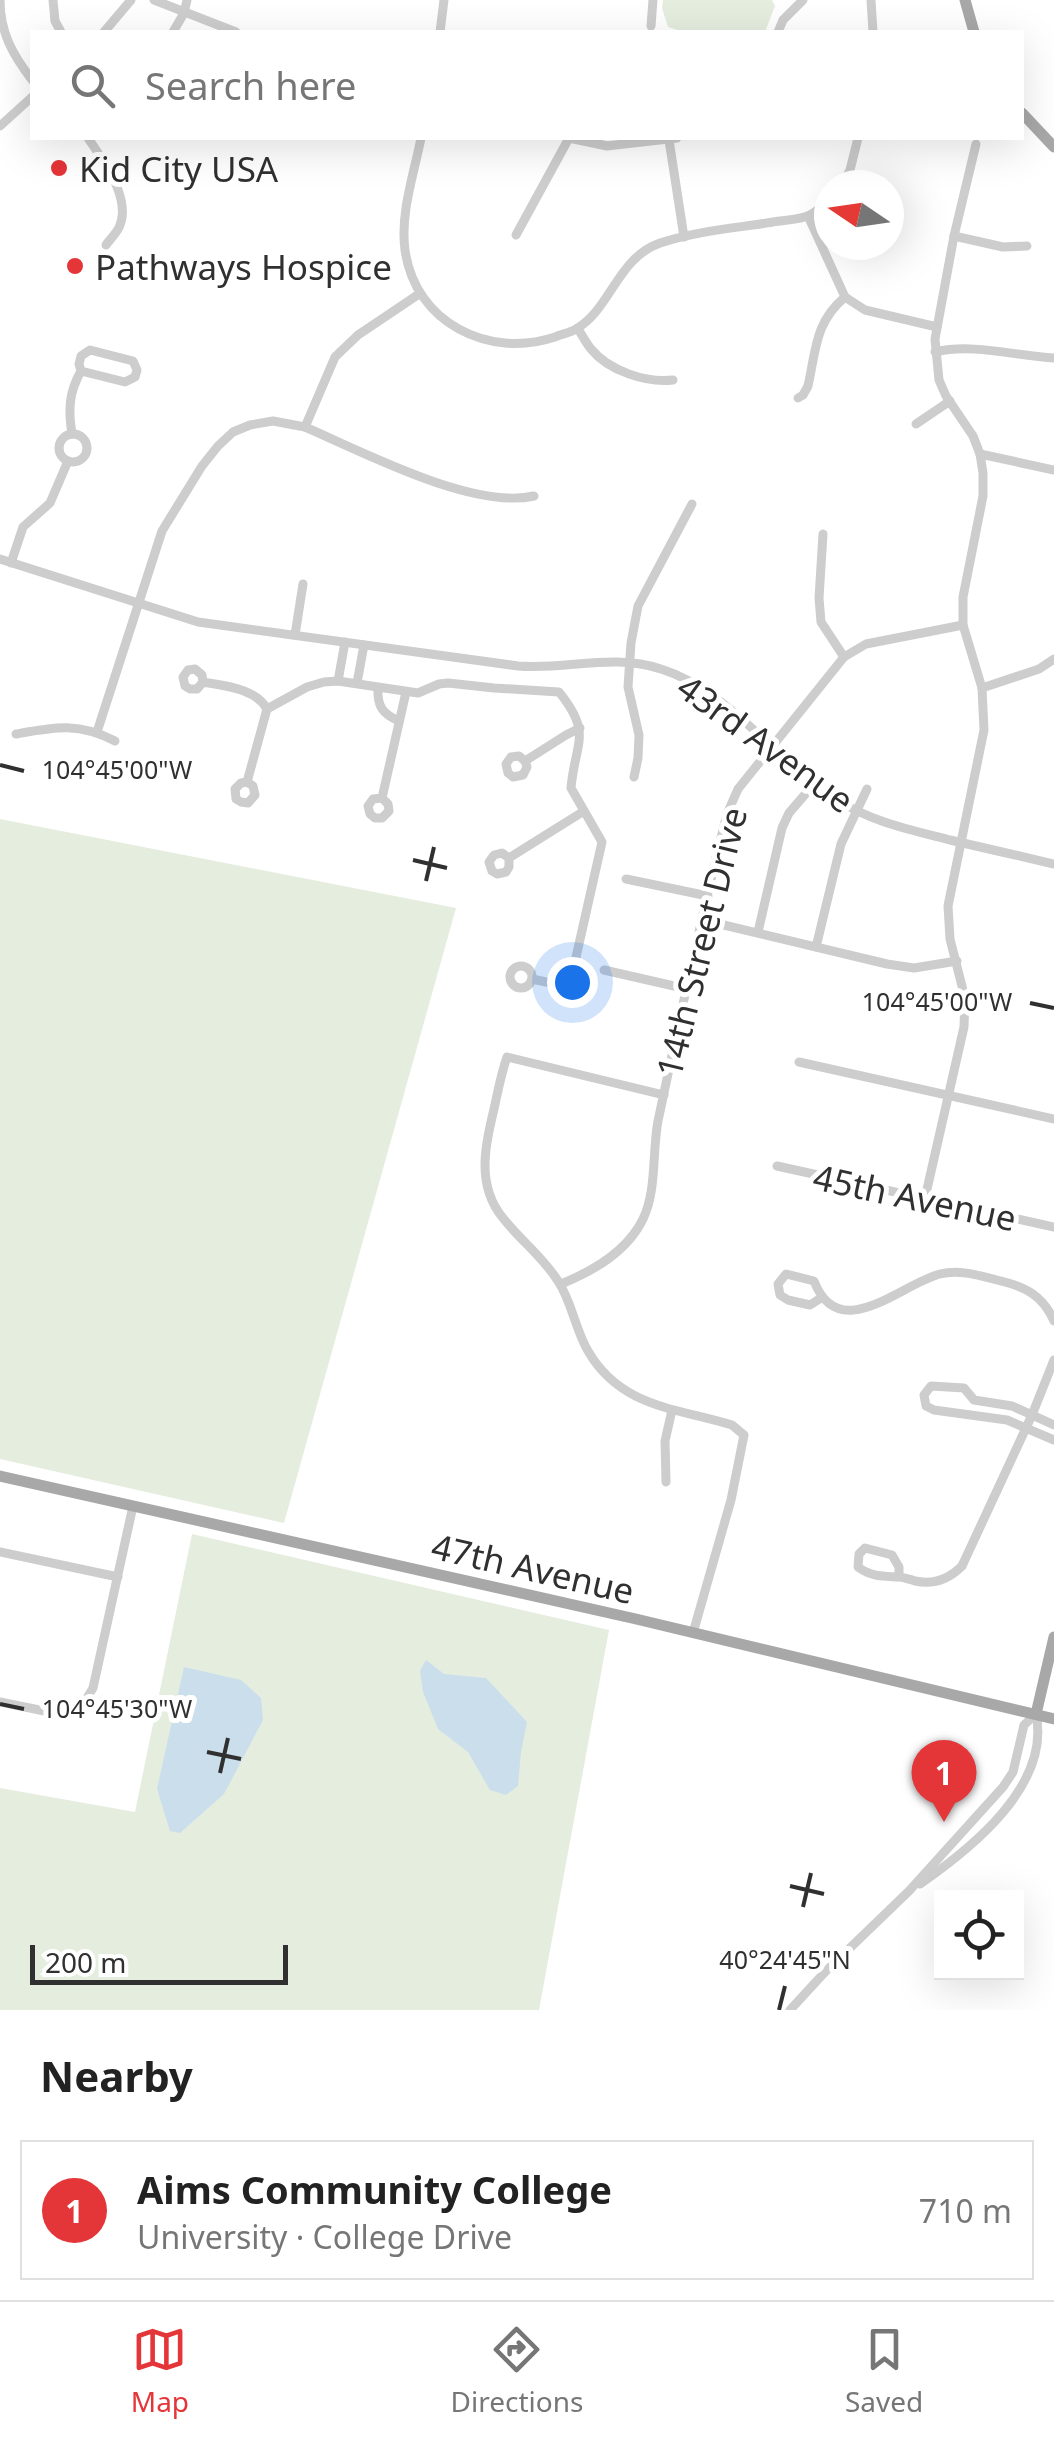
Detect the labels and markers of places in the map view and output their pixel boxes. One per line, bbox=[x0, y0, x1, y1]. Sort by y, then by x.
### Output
place label: Kid City USA bbox=[79, 145, 279, 192]
marker: Kid City USA bbox=[48, 157, 70, 179]
place label: Pathways Hospice bbox=[95, 243, 392, 290]
marker: Pathways Hospice bbox=[64, 255, 86, 277]
pin: 1 bbox=[912, 1740, 976, 1822]

